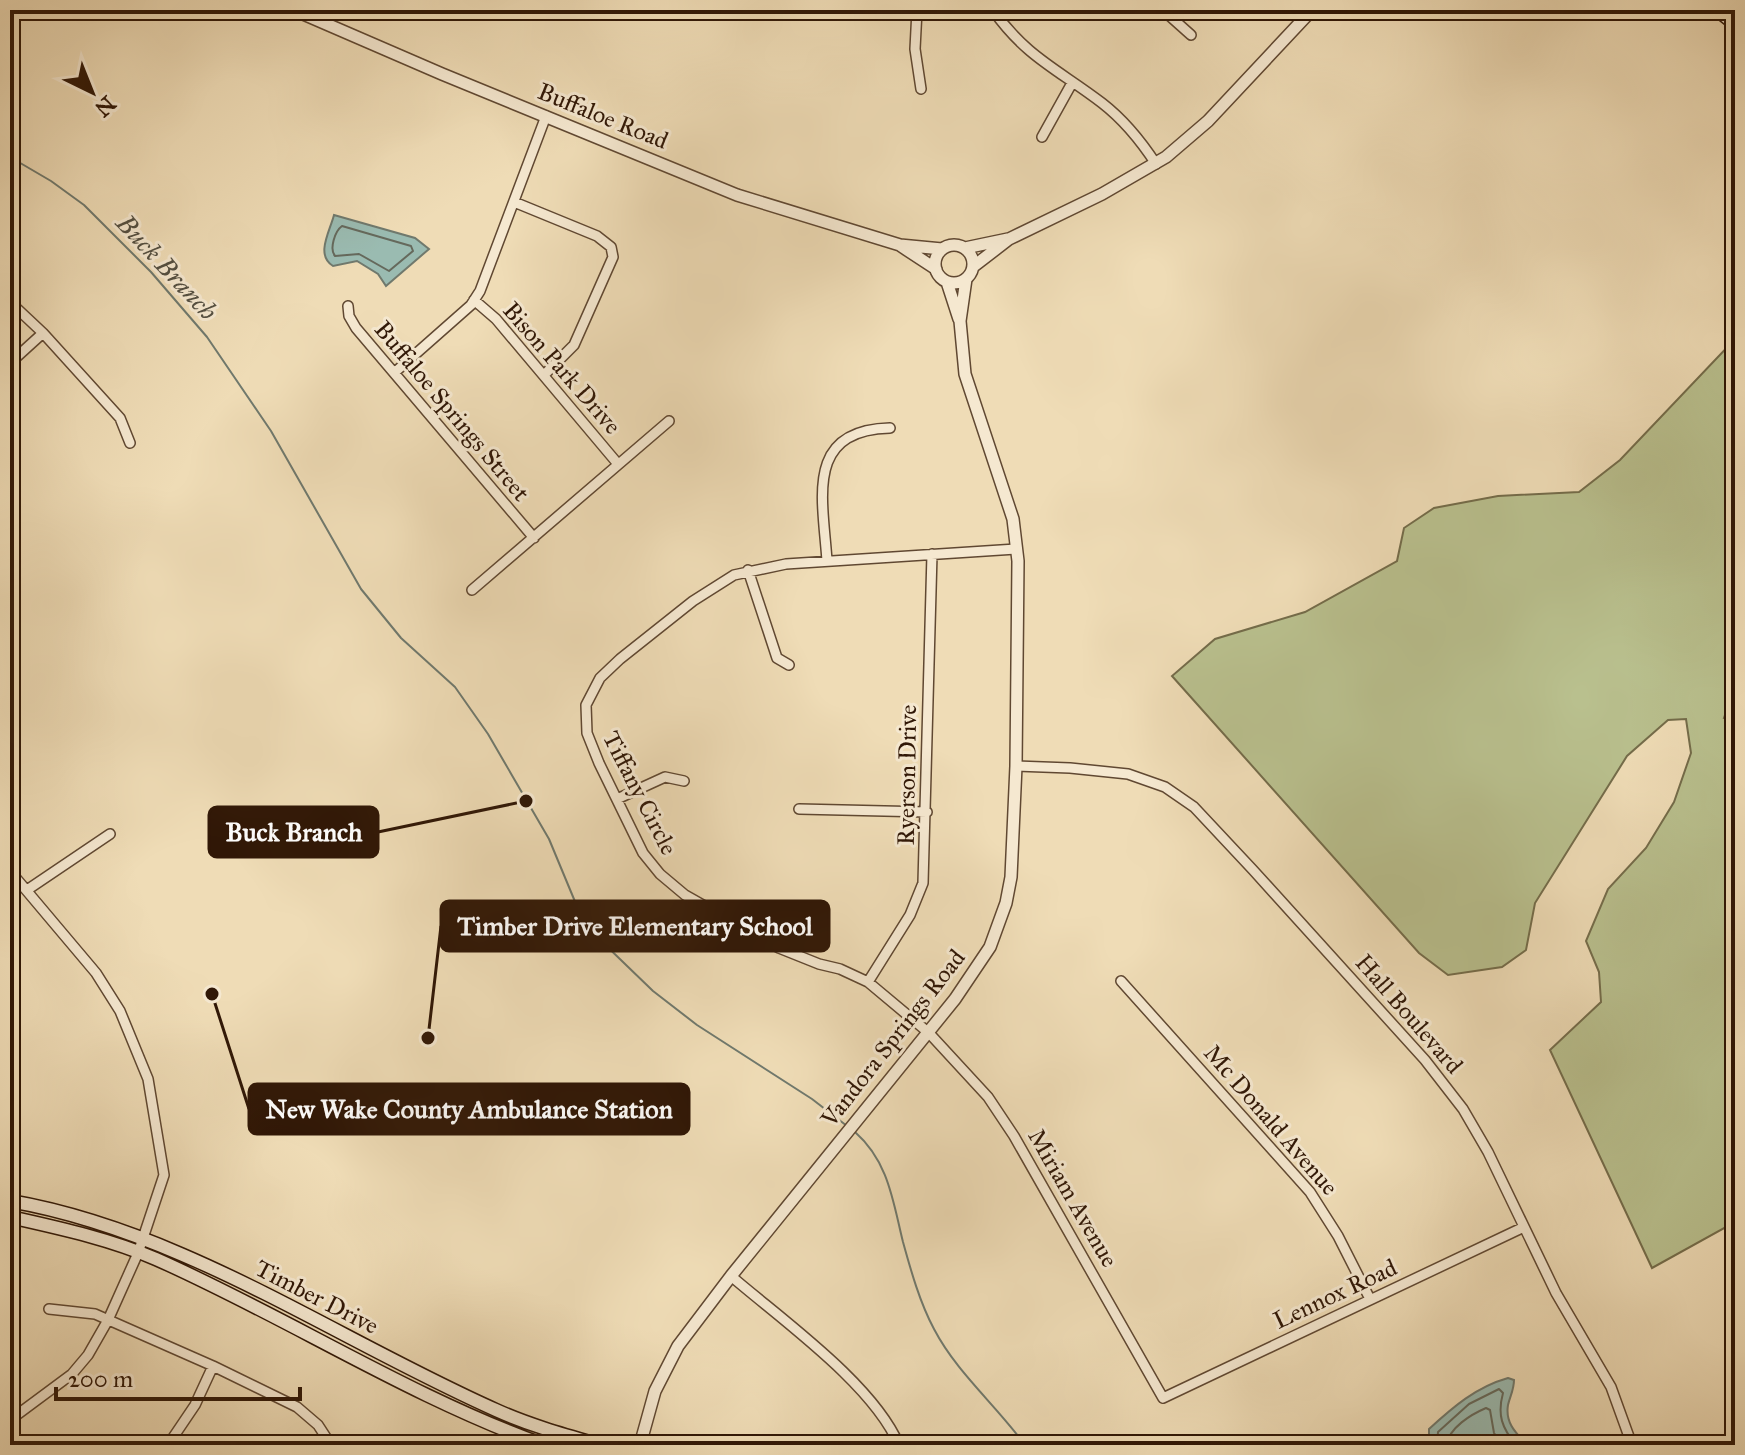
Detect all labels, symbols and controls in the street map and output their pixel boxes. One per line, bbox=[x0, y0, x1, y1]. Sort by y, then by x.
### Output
north arrow bbox=[52, 52, 132, 132]
street label: Buffaloe Road bbox=[533, 76, 673, 156]
text: N bbox=[89, 90, 121, 123]
water label: Buck Branch bbox=[109, 207, 224, 327]
street label: Bison Park Drive bbox=[496, 296, 628, 440]
street label: Buffaloe Springs Street bbox=[368, 315, 536, 508]
street label: Ryerson Drive bbox=[891, 704, 923, 846]
street label: Tiffany Circle bbox=[596, 726, 684, 860]
callout: Buck Branch bbox=[209, 807, 378, 857]
text: Buck Branch bbox=[226, 816, 363, 848]
callout: Timber Drive Elementary School bbox=[441, 901, 829, 951]
text: Timber Drive Elementary School bbox=[456, 910, 814, 942]
street label: Vandora Springs Road bbox=[814, 943, 972, 1134]
street label: Hall Boulevard bbox=[1349, 948, 1469, 1080]
street label: Mc Donald Avenue bbox=[1197, 1039, 1345, 1201]
callout: New Wake County Ambulance Station bbox=[249, 1084, 689, 1134]
text: New Wake County Ambulance Station bbox=[265, 1093, 673, 1125]
street label: Miriam Avenue bbox=[1021, 1124, 1125, 1272]
street label: Lennox Road bbox=[1268, 1252, 1402, 1336]
street label: Timber Drive bbox=[250, 1253, 384, 1341]
scale bar bbox=[56, 1351, 300, 1401]
text: 200 m bbox=[68, 1364, 133, 1394]

